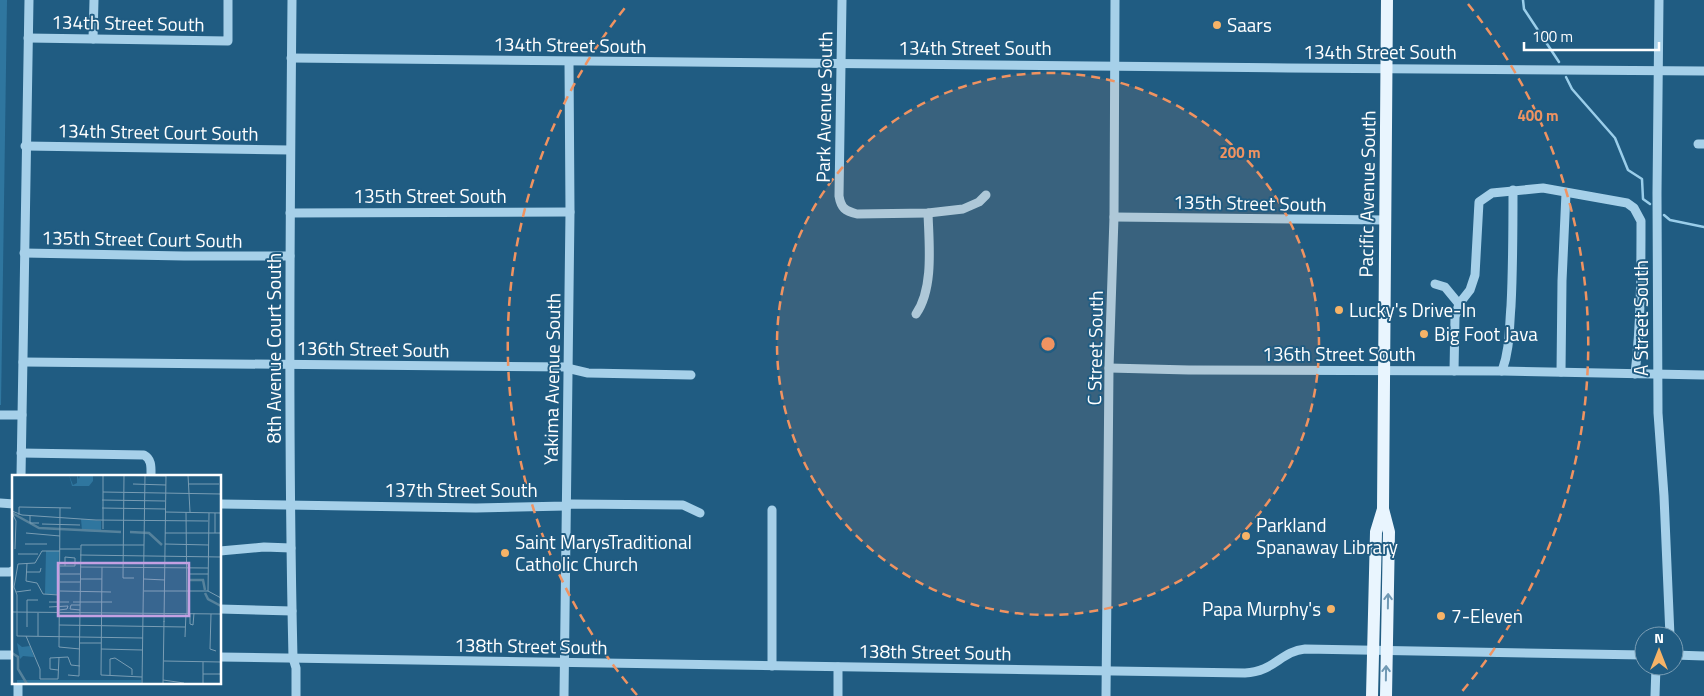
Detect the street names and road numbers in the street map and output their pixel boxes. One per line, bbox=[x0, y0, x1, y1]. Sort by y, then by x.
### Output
street label: 134th Street South bbox=[51, 7, 205, 38]
street label: 134th Street South bbox=[493, 29, 647, 60]
street label: Park Avenue South bbox=[808, 31, 839, 183]
street label: 134th Street South bbox=[898, 33, 1052, 62]
street label: 134th Street South bbox=[1303, 37, 1457, 66]
street label: Pacific Avenue South bbox=[1351, 110, 1382, 278]
street label: 134th Street Court South bbox=[57, 115, 259, 148]
street label: 135th Street South bbox=[353, 181, 507, 210]
street label: 135th Street South bbox=[1173, 187, 1327, 218]
street label: 135th Street Court South bbox=[41, 222, 243, 255]
street label: 8th Avenue Court South bbox=[259, 253, 288, 443]
street label: A Street South bbox=[1626, 260, 1655, 376]
street label: C Street South bbox=[1079, 290, 1110, 406]
street label: Yakima Avenue South bbox=[535, 293, 568, 465]
street label: 136th Street South bbox=[296, 333, 450, 364]
street label: 136th Street South bbox=[1262, 339, 1416, 368]
street label: 137th Street South bbox=[384, 475, 538, 504]
street label: 138th Street South bbox=[454, 630, 608, 661]
street label: 138th Street South bbox=[858, 636, 1012, 667]

